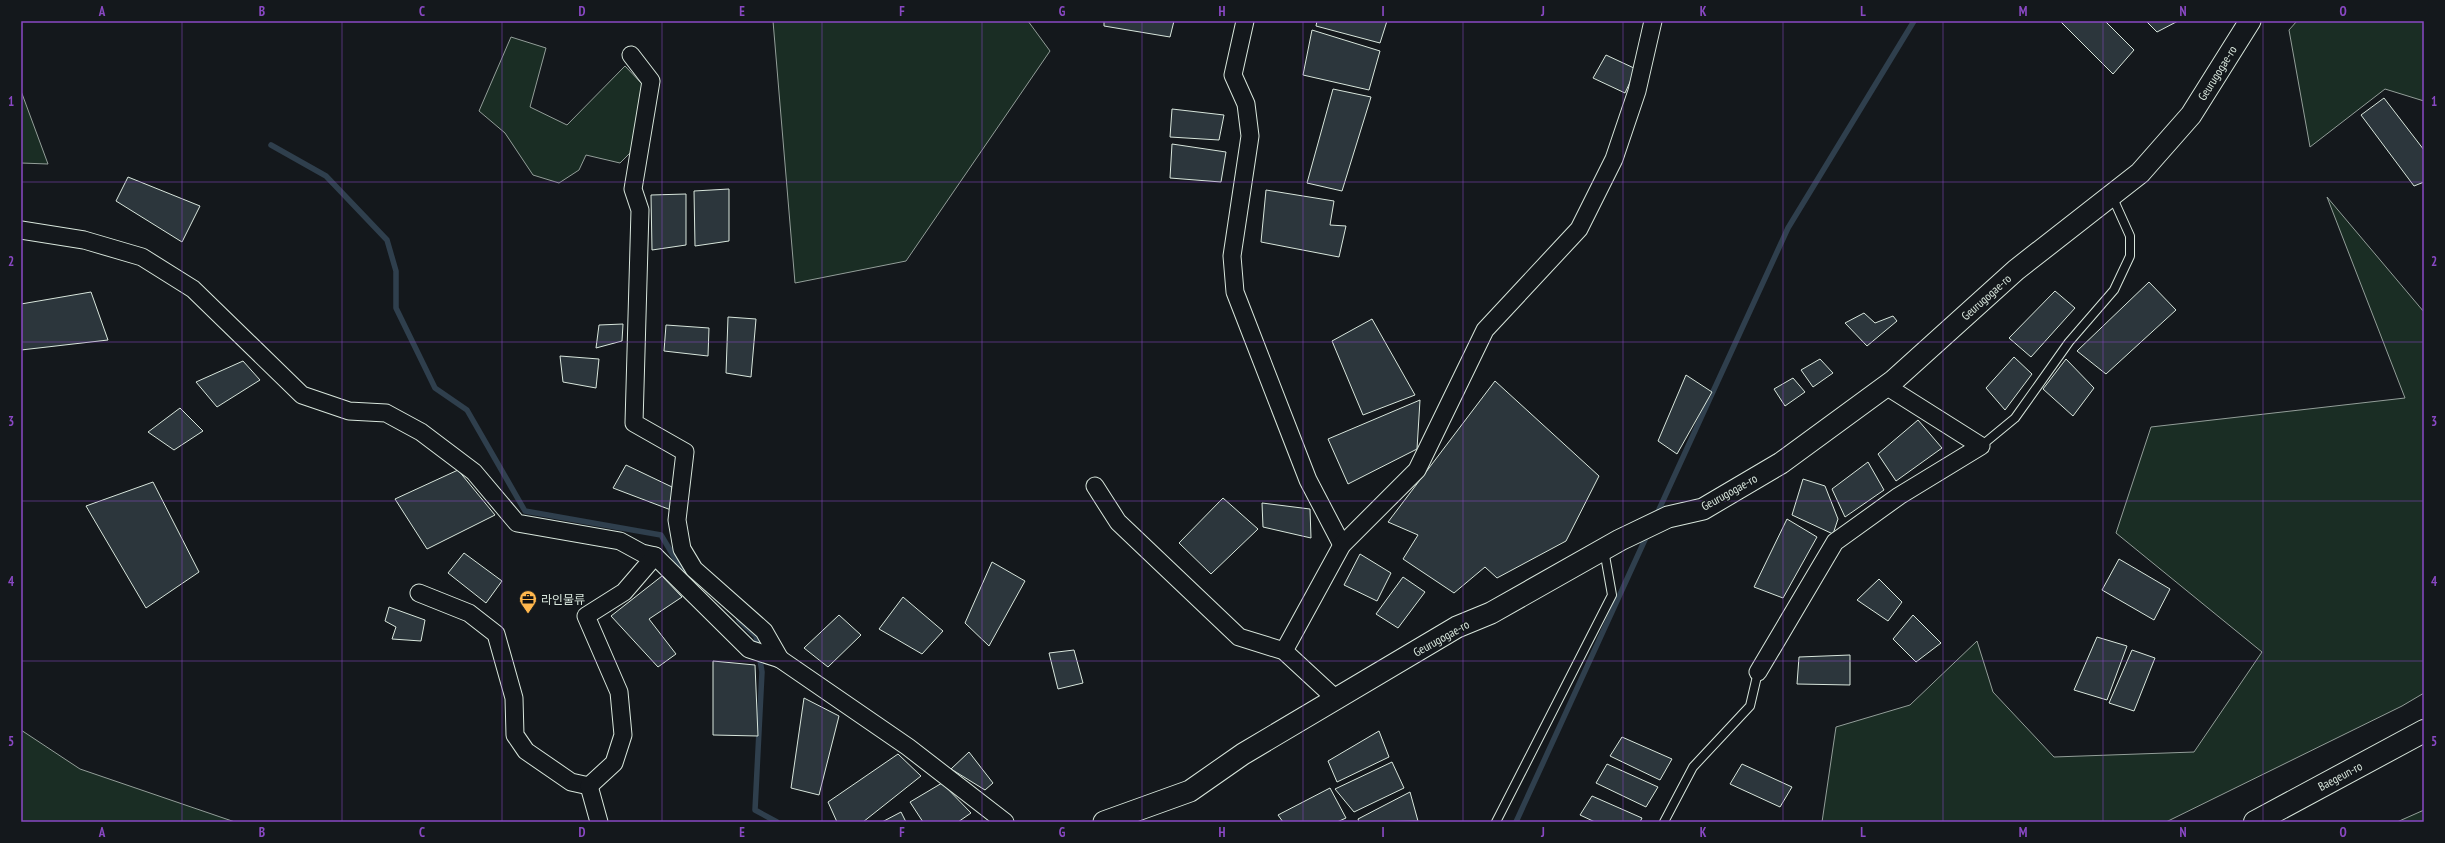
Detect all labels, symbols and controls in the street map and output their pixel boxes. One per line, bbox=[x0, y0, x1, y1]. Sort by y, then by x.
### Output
text: A bbox=[98, 3, 106, 20]
text: B bbox=[259, 3, 265, 20]
text: C bbox=[419, 3, 425, 20]
text: D bbox=[579, 3, 586, 20]
text: E bbox=[739, 3, 745, 20]
text: F bbox=[899, 3, 905, 20]
text: G bbox=[1059, 3, 1066, 20]
text: H bbox=[1219, 3, 1226, 20]
text: I bbox=[1381, 3, 1385, 20]
text: J bbox=[1540, 3, 1545, 20]
text: K bbox=[1700, 3, 1707, 20]
text: L bbox=[1860, 3, 1866, 20]
text: M bbox=[2019, 3, 2028, 20]
text: N bbox=[2179, 3, 2187, 20]
text: O bbox=[2339, 3, 2347, 20]
street label: Geurugogae-ro bbox=[2194, 43, 2240, 103]
text: 1 bbox=[8, 93, 14, 110]
text: 1 bbox=[2431, 93, 2437, 110]
text: 2 bbox=[8, 253, 14, 270]
text: 2 bbox=[2431, 253, 2437, 270]
street label: Geurugogae-ro bbox=[1958, 271, 2014, 323]
text: 3 bbox=[8, 413, 14, 430]
text: 3 bbox=[2431, 413, 2437, 430]
street label: Geurugogae-ro bbox=[1698, 470, 1760, 514]
text: 4 bbox=[8, 573, 15, 590]
text: 4 bbox=[2431, 573, 2438, 590]
office icon: 라인물류 bbox=[518, 589, 538, 614]
place label: 라인물류 bbox=[541, 592, 585, 607]
street label: Geurugogae-ro bbox=[1410, 616, 1472, 660]
text: 5 bbox=[8, 733, 14, 750]
text: 5 bbox=[2431, 733, 2437, 750]
street label: Baegeun-ro bbox=[2315, 758, 2365, 794]
text: A bbox=[98, 824, 106, 841]
text: B bbox=[259, 824, 265, 841]
text: C bbox=[419, 824, 425, 841]
text: D bbox=[579, 824, 586, 841]
text: E bbox=[739, 824, 745, 841]
text: F bbox=[899, 824, 905, 841]
text: G bbox=[1059, 824, 1066, 841]
text: H bbox=[1219, 824, 1226, 841]
text: I bbox=[1381, 824, 1385, 841]
text: J bbox=[1540, 824, 1545, 841]
text: K bbox=[1700, 824, 1707, 841]
text: L bbox=[1860, 824, 1866, 841]
text: M bbox=[2019, 824, 2028, 841]
text: N bbox=[2179, 824, 2187, 841]
text: O bbox=[2339, 824, 2347, 841]

